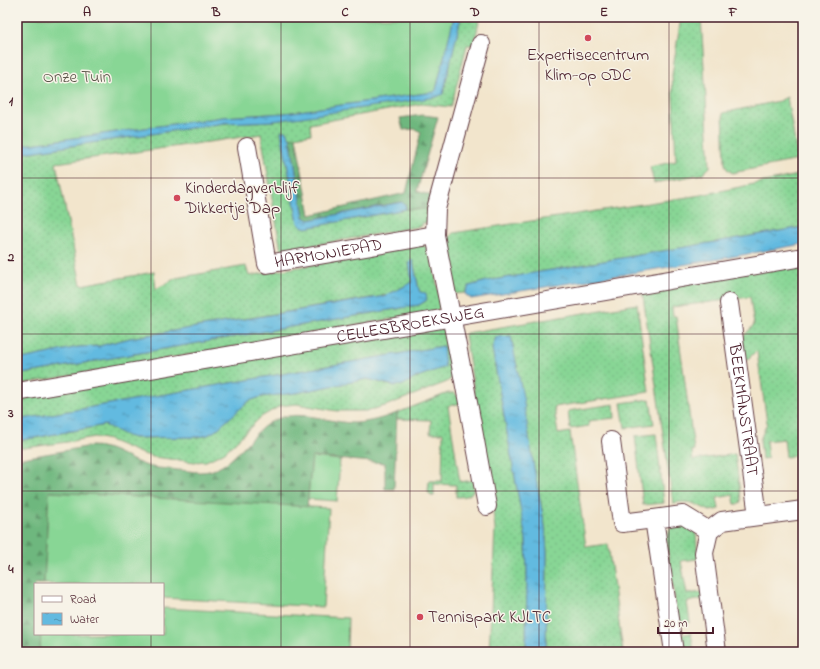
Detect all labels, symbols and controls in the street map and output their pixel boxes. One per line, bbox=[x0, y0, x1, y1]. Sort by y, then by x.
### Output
text: A bbox=[83, 3, 91, 22]
text: B bbox=[211, 3, 221, 22]
text: C bbox=[341, 3, 349, 22]
text: D bbox=[469, 3, 480, 22]
text: E bbox=[600, 3, 608, 22]
text: F bbox=[728, 3, 738, 22]
marker: Expertisecentrum Klim-op ODC bbox=[583, 33, 593, 43]
place label: Expertisecentrum Klim-op ODC bbox=[527, 43, 649, 88]
park label: Onze Tuin bbox=[43, 65, 111, 90]
text: 1 bbox=[9, 92, 14, 111]
place label: Kinderdagverblijf Dikkertje Dap bbox=[184, 176, 299, 221]
marker: Kinderdagverblijf Dikkertje Dap bbox=[172, 193, 182, 203]
street label: HARMONIEPAD bbox=[273, 232, 384, 275]
text: 2 bbox=[7, 248, 15, 267]
street label: CELLESBROEKSWEG bbox=[335, 299, 486, 349]
street label: BEEKMANSTRAAT bbox=[722, 341, 765, 478]
text: 3 bbox=[7, 404, 14, 423]
text: 4 bbox=[7, 560, 14, 579]
legend bbox=[34, 583, 164, 635]
text: Road bbox=[70, 591, 96, 609]
place label: Tennispark KJLTC bbox=[428, 605, 551, 630]
scale bar bbox=[658, 609, 713, 635]
text: Water bbox=[70, 611, 99, 629]
marker: Tennispark KJLTC bbox=[415, 612, 425, 622]
text: 20 m bbox=[664, 615, 687, 633]

